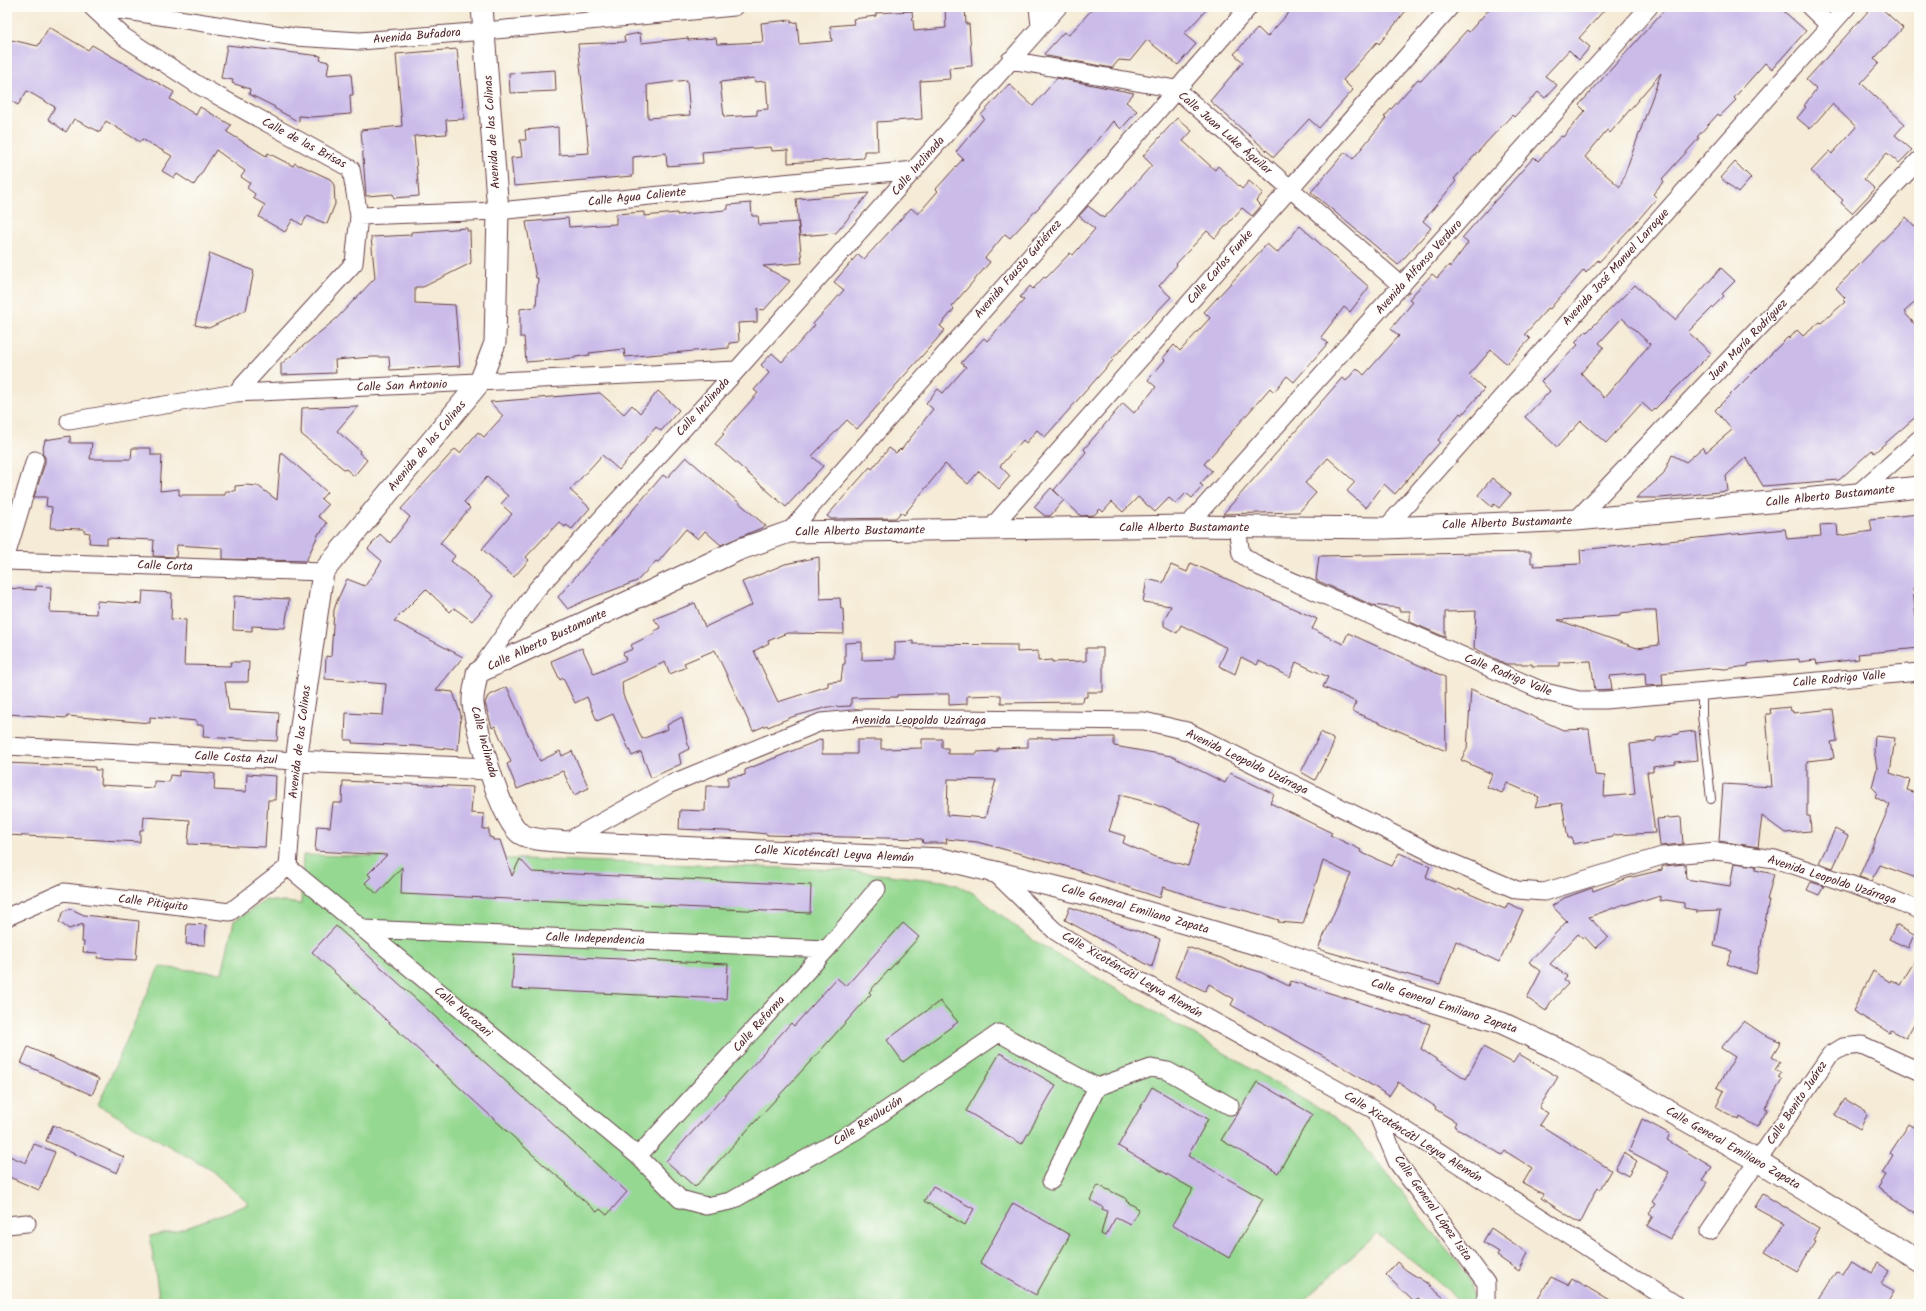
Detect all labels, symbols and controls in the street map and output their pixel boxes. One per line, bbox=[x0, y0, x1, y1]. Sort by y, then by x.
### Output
street label: Avenida Bufadora bbox=[372, 23, 462, 49]
street label: Avenida de las Colinas bbox=[479, 75, 505, 189]
street label: Calle Juan Luke Águilar bbox=[1174, 87, 1277, 180]
street label: Calle de las Brisas bbox=[258, 113, 350, 173]
street label: Calle Inclinada bbox=[887, 132, 950, 200]
street label: Calle Agua Caliente bbox=[587, 182, 688, 212]
street label: Avenida José Manuel Larroque bbox=[1558, 204, 1674, 330]
street label: Avenida Fausto Gutiérrez bbox=[970, 215, 1066, 323]
street label: Avenida Alfonso Verduro bbox=[1371, 215, 1467, 319]
street label: Calle Carlos Funke bbox=[1182, 225, 1258, 309]
street label: Juan María Rodríguez bbox=[1704, 295, 1792, 385]
street label: Calle Inclinada bbox=[671, 373, 735, 441]
street label: Calle San Antonio bbox=[356, 375, 448, 397]
street label: Avenida de las Colinas bbox=[383, 396, 471, 496]
street label: Calle Alberto Bustamante bbox=[1764, 480, 1896, 512]
street label: Calle Alberto Bustamante bbox=[1442, 511, 1573, 535]
street label: Calle Alberto Bustamante bbox=[1119, 518, 1250, 537]
street label: Calle Alberto Bustamante bbox=[795, 520, 926, 542]
street label: Calle Corta bbox=[137, 556, 194, 576]
street label: Calle Alberto Bustamante bbox=[484, 604, 611, 676]
street label: Calle Rodrigo Valle bbox=[1461, 649, 1555, 702]
street label: Calle Rodrigo Valle bbox=[1792, 665, 1887, 693]
street label: Avenida de las Colinas bbox=[284, 684, 316, 800]
street label: Calle Inclinada bbox=[465, 704, 503, 780]
street label: Avenida Leopoldo Uzárraga bbox=[852, 711, 986, 730]
street label: Avenida Leopoldo Uzárraga bbox=[1183, 724, 1312, 800]
street label: Calle Costa Azul bbox=[194, 746, 278, 770]
street label: Calle Xicoténcátl Leyva Alemán bbox=[754, 840, 914, 868]
street label: Avenida Leopoldo Uzárraga bbox=[1765, 850, 1899, 910]
street label: Calle General Emiliano Zapata bbox=[1059, 879, 1212, 939]
street label: Calle Pitiquito bbox=[117, 889, 189, 917]
street label: Calle Xicoténcátl Leyva Alemán bbox=[1058, 927, 1206, 1023]
street label: Calle Independencia bbox=[545, 928, 645, 950]
street label: Calle General Emiliano Zapata bbox=[1368, 973, 1520, 1039]
street label: Calle Nacozari bbox=[430, 982, 497, 1043]
street label: Calle Reforma bbox=[728, 991, 790, 1057]
street label: Calle Benito Juárez bbox=[1762, 1057, 1832, 1149]
street label: Calle Xicoténcátl Leyva Alemán bbox=[1340, 1087, 1486, 1187]
street label: Calle Revolución bbox=[829, 1091, 907, 1151]
street label: Calle General Emiliano Zapata bbox=[1662, 1102, 1804, 1195]
street label: Calle General López Isita bbox=[1389, 1151, 1477, 1265]

